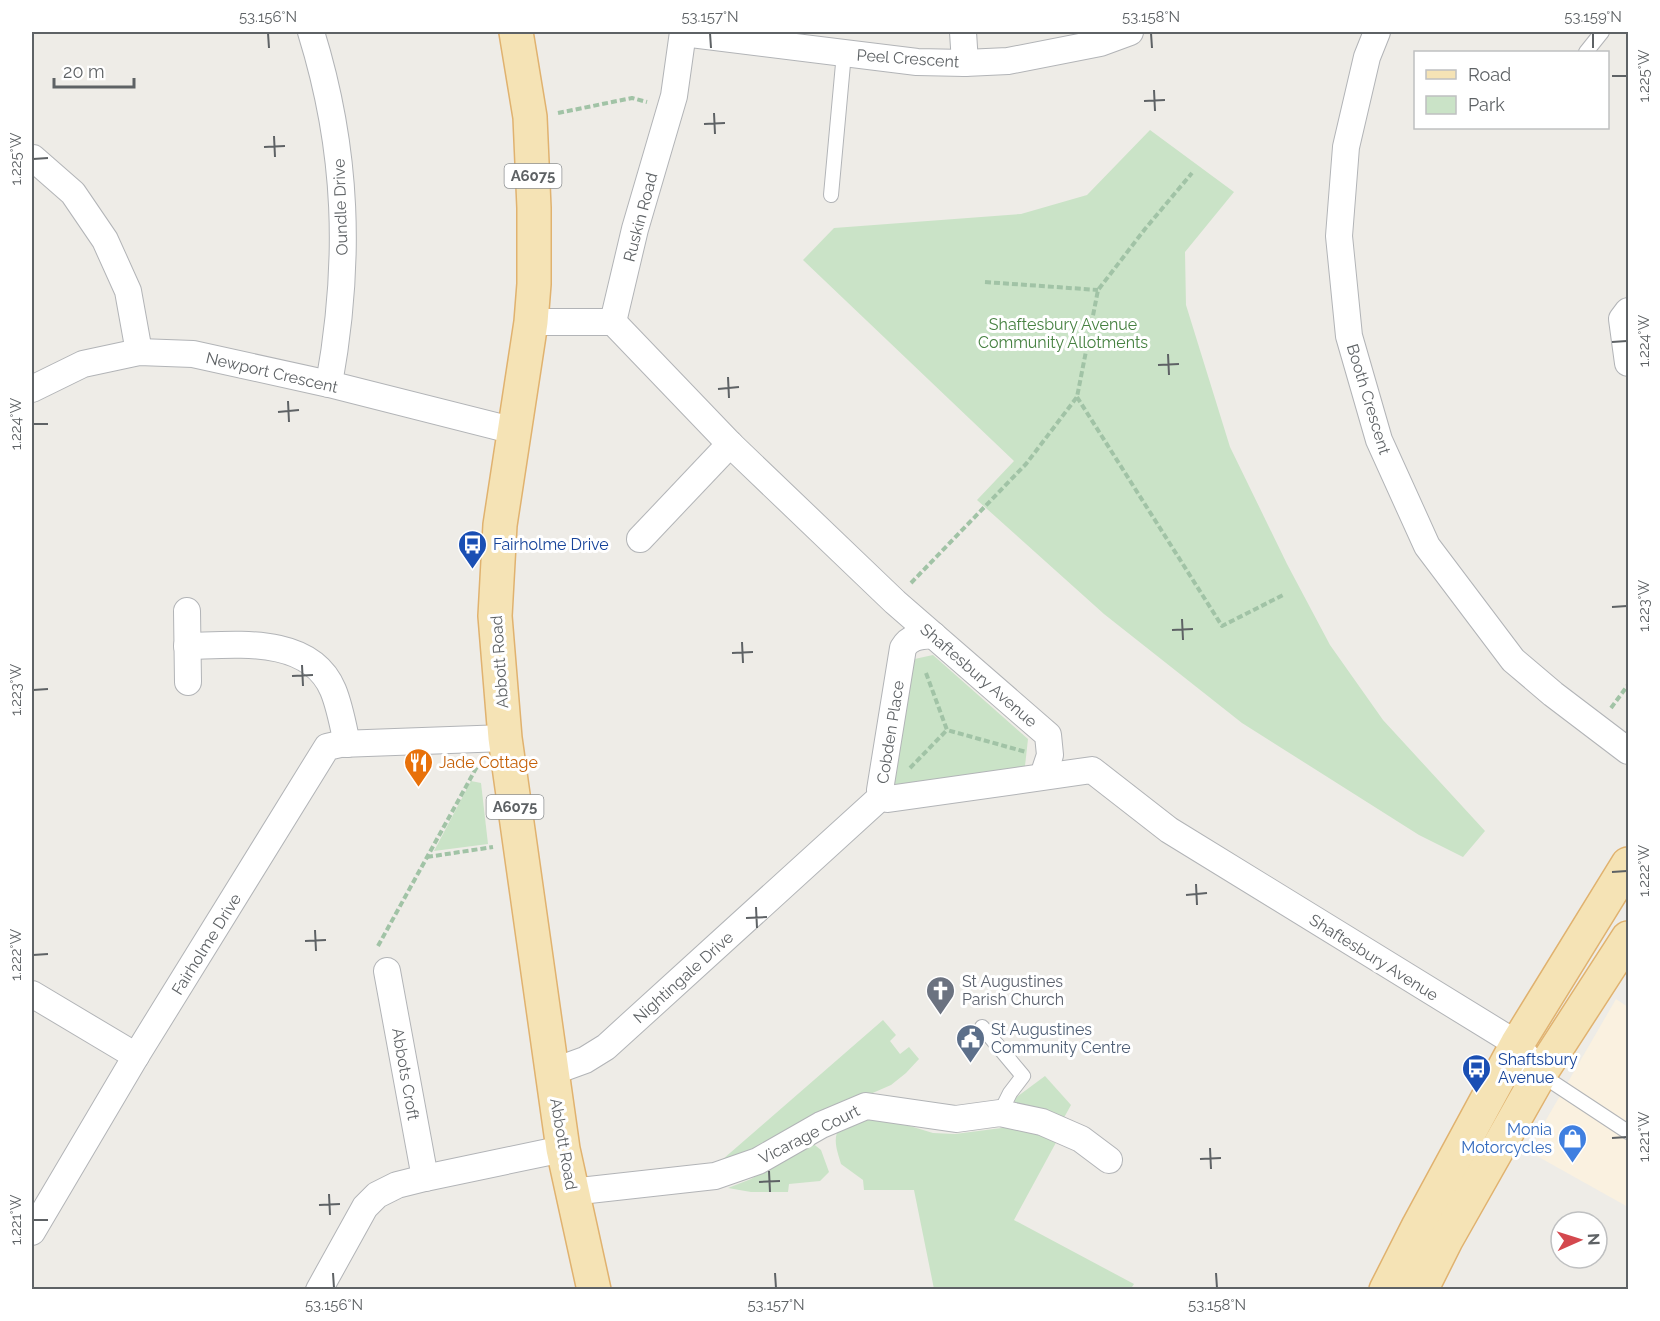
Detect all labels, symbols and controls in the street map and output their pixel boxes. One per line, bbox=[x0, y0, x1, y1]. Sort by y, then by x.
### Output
text: 53.156°N bbox=[239, 8, 297, 26]
text: 53.157°N bbox=[681, 8, 739, 26]
text: 53.158°N bbox=[1122, 8, 1180, 26]
text: 53.159°N bbox=[1564, 8, 1622, 26]
street label: Peel Crescent bbox=[856, 45, 960, 72]
text: 1.225°W bbox=[1635, 49, 1653, 102]
scale bar bbox=[54, 51, 134, 89]
legend bbox=[1414, 51, 1609, 129]
text: 20 m bbox=[63, 61, 105, 82]
text: Road bbox=[1468, 64, 1511, 85]
text: Park bbox=[1468, 94, 1505, 115]
text: 1.225°W bbox=[7, 132, 25, 185]
street label: Oundle Drive bbox=[329, 158, 352, 256]
road number: A6075 bbox=[504, 164, 562, 188]
street label: Ruskin Road bbox=[619, 171, 661, 264]
text: 1.224°W bbox=[1635, 314, 1653, 367]
park label: Shaftesbury Avenue Community Allotments bbox=[978, 315, 1148, 352]
street label: Booth Crescent bbox=[1343, 342, 1395, 457]
street label: Newport Crescent bbox=[204, 348, 340, 397]
text: 1.224°W bbox=[7, 397, 25, 450]
bus stop icon: Fairholme Drive bbox=[456, 528, 488, 570]
place label: Fairholme Drive bbox=[493, 535, 609, 554]
text: 1.223°W bbox=[1635, 580, 1653, 632]
street label: Abbott Road bbox=[487, 615, 512, 709]
street label: Shaftesbury Avenue bbox=[916, 620, 1041, 731]
text: 1.223°W bbox=[7, 664, 25, 716]
street label: Cobden Place bbox=[873, 679, 908, 785]
restaurant icon: Jade Cottage bbox=[402, 746, 434, 788]
place label: Jade Cottage bbox=[439, 753, 538, 772]
road number: A6075 bbox=[486, 795, 544, 819]
text: 1.222°W bbox=[1635, 845, 1653, 897]
street label: Fairholme Drive bbox=[168, 890, 245, 998]
street label: Shaftesbury Avenue bbox=[1306, 910, 1442, 1005]
street label: Nightingale Drive bbox=[630, 928, 737, 1027]
text: 1.222°W bbox=[7, 929, 25, 981]
place label: St Augustines Parish Church bbox=[962, 972, 1064, 1009]
church icon: St Augustines Parish Church bbox=[925, 974, 957, 1016]
place label: St Augustines Community Centre bbox=[991, 1020, 1131, 1057]
public building icon: St Augustines Community Centre bbox=[954, 1022, 986, 1064]
street label: Abbots Croft bbox=[388, 1026, 423, 1122]
place label: Shaftsbury Avenue bbox=[1498, 1050, 1578, 1087]
bus stop icon: Shaftsbury Avenue bbox=[1461, 1052, 1493, 1094]
street label: Abbott Road bbox=[546, 1097, 581, 1192]
street label: Vicarage Court bbox=[756, 1101, 863, 1168]
text: 1.221°W bbox=[1635, 1111, 1653, 1162]
place label: Monia Motorcycles bbox=[1461, 1120, 1552, 1157]
shop icon: Monia Motorcycles bbox=[1557, 1122, 1589, 1164]
text: 1.221°W bbox=[7, 1194, 25, 1245]
north arrow bbox=[1549, 1210, 1609, 1270]
text: N bbox=[1584, 1233, 1603, 1246]
text: 53.156°N bbox=[305, 1296, 363, 1314]
text: 53.157°N bbox=[747, 1296, 805, 1314]
text: 53.158°N bbox=[1188, 1296, 1246, 1314]

